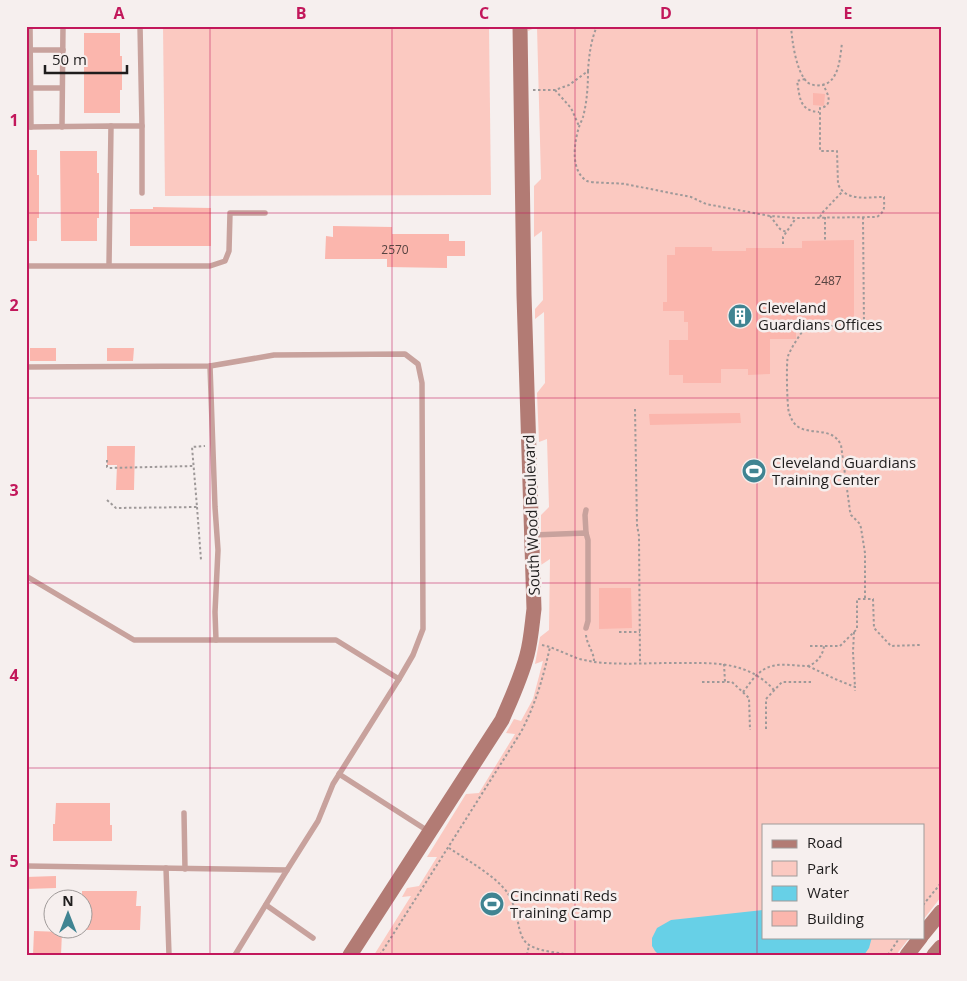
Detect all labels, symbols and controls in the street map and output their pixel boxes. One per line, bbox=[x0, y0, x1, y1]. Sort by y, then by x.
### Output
text: A bbox=[113, 2, 125, 24]
text: B bbox=[296, 2, 306, 24]
text: C bbox=[479, 2, 489, 24]
text: D bbox=[660, 2, 672, 24]
text: E bbox=[844, 2, 853, 24]
scale bar bbox=[45, 42, 128, 74]
text: 50 m bbox=[52, 49, 87, 69]
text: 1 bbox=[9, 109, 19, 131]
house number: 2570 bbox=[381, 241, 409, 258]
house number: 2487 bbox=[814, 272, 842, 289]
text: 2 bbox=[9, 294, 19, 316]
place label: Cleveland Guardians Offices bbox=[758, 297, 882, 334]
building icon: Cleveland Guardians Offices bbox=[727, 303, 753, 329]
street label: South Wood Boulevard bbox=[518, 434, 544, 596]
place label: Cleveland Guardians Training Center bbox=[772, 452, 916, 489]
sports icon: Cleveland Guardians Training Center bbox=[741, 458, 767, 484]
text: 3 bbox=[9, 479, 19, 501]
text: 4 bbox=[9, 664, 19, 686]
legend bbox=[762, 824, 924, 938]
text: Road bbox=[807, 832, 843, 852]
text: 5 bbox=[9, 850, 19, 872]
text: Park bbox=[807, 858, 838, 878]
text: Water bbox=[807, 882, 849, 902]
place label: Cincinnati Reds Training Camp bbox=[510, 885, 617, 922]
north arrow bbox=[42, 888, 92, 938]
text: N bbox=[62, 891, 74, 910]
sports icon: Cincinnati Reds Training Camp bbox=[479, 891, 505, 917]
text: Building bbox=[807, 908, 864, 928]

